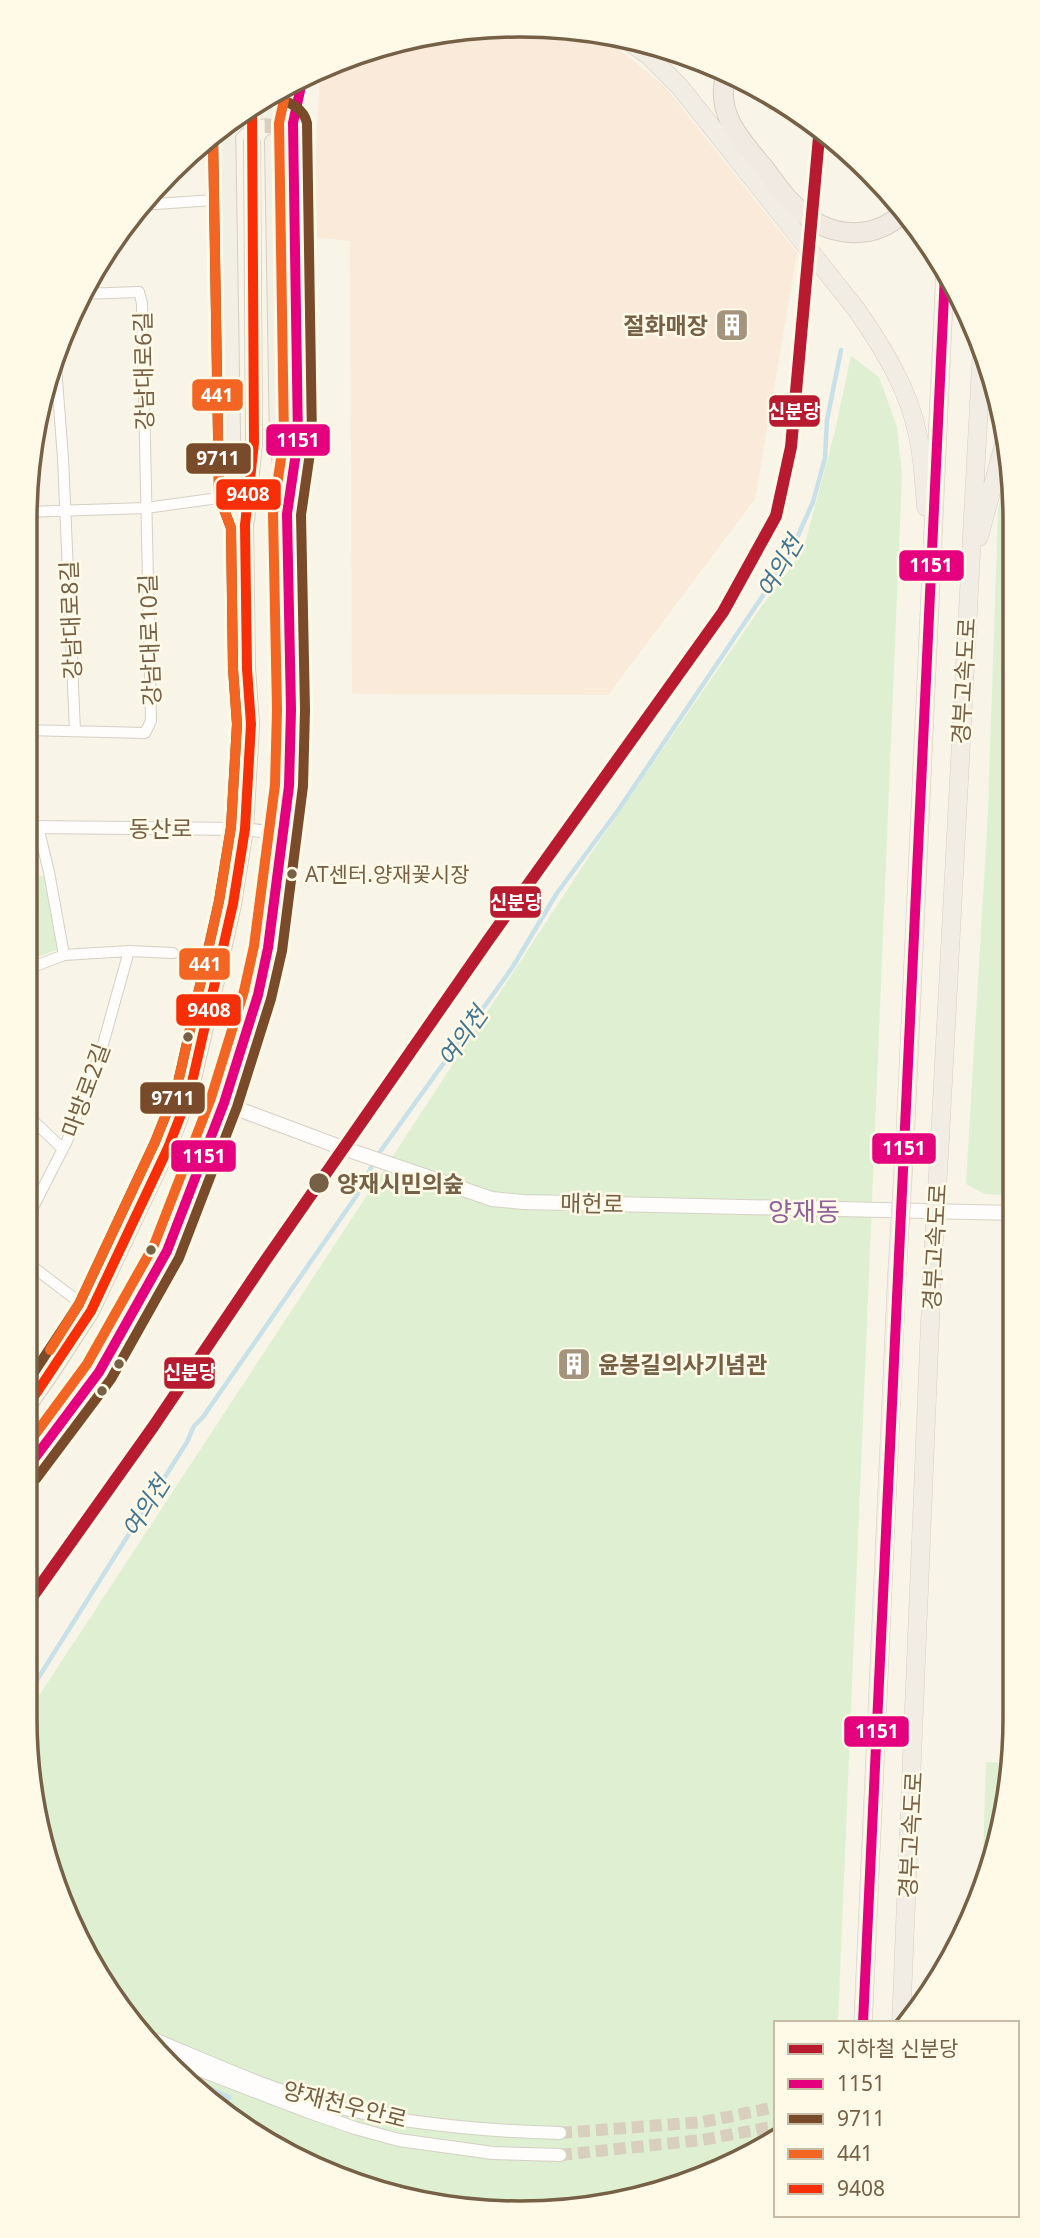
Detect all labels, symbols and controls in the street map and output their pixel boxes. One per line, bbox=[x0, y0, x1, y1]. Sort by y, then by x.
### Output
building icon: 절화매장 bbox=[713, 306, 751, 344]
place label: 절화매장 bbox=[623, 309, 708, 341]
street label: 강남대로6길 bbox=[126, 311, 160, 431]
line badge: 441 bbox=[191, 378, 244, 412]
text: 441 bbox=[201, 382, 233, 408]
line badge: 신분당 bbox=[768, 394, 821, 428]
text: 신분당 bbox=[768, 398, 821, 424]
line badge: 1151 bbox=[265, 423, 331, 457]
text: 1151 bbox=[276, 427, 320, 453]
line badge: 9711 bbox=[185, 442, 252, 475]
text: 9711 bbox=[196, 445, 240, 471]
line badge: 9408 bbox=[215, 478, 282, 511]
text: 9408 bbox=[226, 481, 270, 507]
water label: 여의천 bbox=[748, 527, 811, 603]
line badge: 1151 bbox=[898, 549, 965, 582]
text: 1151 bbox=[909, 552, 953, 578]
street label: 강남대로8길 bbox=[52, 560, 88, 680]
street label: 강남대로10길 bbox=[131, 573, 167, 707]
street label: 경부고속도로 bbox=[944, 617, 982, 745]
street label: 동산로 bbox=[129, 812, 193, 844]
place label: AT센터.양재꽃시장 bbox=[305, 860, 470, 888]
marker: AT센터.양재꽃시장 bbox=[285, 867, 299, 881]
line badge: 신분당 bbox=[489, 885, 542, 919]
text: 신분당 bbox=[490, 889, 543, 915]
line badge: 441 bbox=[178, 947, 231, 981]
text: 441 bbox=[189, 951, 221, 977]
line badge: 9408 bbox=[175, 993, 242, 1027]
text: 9408 bbox=[187, 997, 231, 1023]
water label: 여의천 bbox=[429, 997, 496, 1073]
unlabelled marker bbox=[181, 1030, 195, 1044]
street label: 마방로2길 bbox=[53, 1039, 117, 1141]
line badge: 9711 bbox=[139, 1081, 206, 1115]
text: 9711 bbox=[151, 1085, 195, 1111]
line badge: 1151 bbox=[871, 1132, 937, 1165]
text: 1151 bbox=[882, 1135, 926, 1161]
line badge: 1151 bbox=[170, 1139, 237, 1173]
text: 1151 bbox=[182, 1143, 226, 1169]
place label: 양재시민의숲 bbox=[337, 1167, 464, 1199]
marker: 양재시민의숲 bbox=[307, 1171, 331, 1195]
street label: 경부고속도로 bbox=[915, 1183, 953, 1311]
street label: 매헌로 bbox=[560, 1186, 624, 1220]
district label: 양재동 bbox=[768, 1193, 840, 1229]
unlabelled marker bbox=[144, 1243, 158, 1257]
building icon: 윤봉길의사기념관 bbox=[555, 1345, 593, 1383]
place label: 윤봉길의사기념관 bbox=[598, 1348, 767, 1380]
line badge: 신분당 bbox=[163, 1356, 216, 1390]
unlabelled marker bbox=[112, 1357, 126, 1371]
text: 신분당 bbox=[164, 1359, 217, 1385]
unlabelled marker bbox=[95, 1384, 109, 1398]
water label: 여의천 bbox=[113, 1467, 178, 1543]
line badge: 1151 bbox=[843, 1715, 910, 1748]
text: 1151 bbox=[855, 1718, 899, 1744]
street label: 경부고속도로 bbox=[891, 1771, 929, 1899]
legend bbox=[774, 2021, 1019, 2217]
text: 지하철 신분당 bbox=[837, 2034, 958, 2062]
text: 1151 bbox=[837, 2069, 885, 2097]
street label: 양재천우안로 bbox=[280, 2073, 410, 2135]
text: 9711 bbox=[837, 2104, 885, 2132]
text: 441 bbox=[837, 2139, 873, 2167]
text: 9408 bbox=[837, 2174, 885, 2202]

